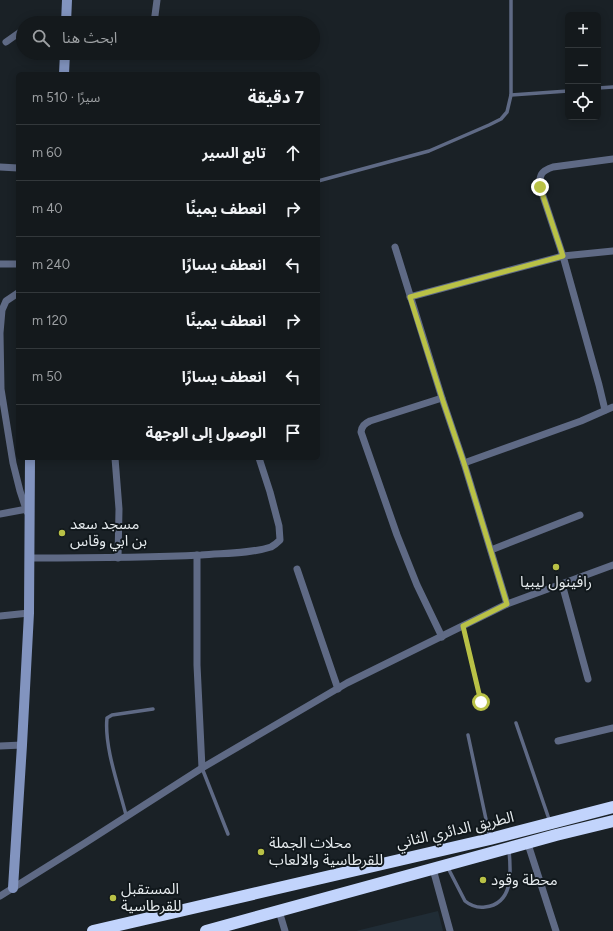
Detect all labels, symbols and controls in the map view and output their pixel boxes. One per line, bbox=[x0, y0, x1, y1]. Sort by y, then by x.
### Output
map controls bbox=[565, 12, 601, 120]
button: + bbox=[565, 12, 601, 48]
search box bbox=[16, 16, 320, 60]
icon: search bbox=[30, 27, 52, 49]
text: ابحث هنا bbox=[62, 29, 117, 47]
button: − bbox=[565, 48, 601, 84]
button: locate bbox=[565, 84, 601, 120]
text: 7 دقيقة bbox=[248, 87, 304, 107]
text: سيرًا · 510 m bbox=[32, 90, 100, 105]
icon: ahead bbox=[282, 142, 304, 164]
text: تابع السير bbox=[202, 144, 266, 162]
text: 60 m bbox=[32, 145, 62, 160]
route end bbox=[531, 178, 549, 196]
icon: right bbox=[282, 198, 304, 220]
text: انعطف يمينًا bbox=[186, 200, 266, 218]
text: 40 m bbox=[32, 201, 63, 216]
icon: left bbox=[282, 254, 304, 276]
text: انعطف يسارًا bbox=[182, 256, 266, 274]
text: 240 m bbox=[32, 257, 70, 272]
icon: right bbox=[282, 310, 304, 332]
text: انعطف يمينًا bbox=[186, 312, 266, 330]
text: 120 m bbox=[32, 313, 67, 328]
icon: left bbox=[282, 366, 304, 388]
text: انعطف يسارًا bbox=[182, 368, 266, 386]
text: 50 m bbox=[32, 369, 62, 384]
icon: arrive bbox=[282, 422, 304, 444]
text: الوصول إلى الوجهة bbox=[146, 424, 266, 442]
place label: مسجد سعد بن ابي وقاس bbox=[70, 515, 147, 552]
marker: مسجد سعد بن ابي وقاس bbox=[57, 528, 67, 538]
marker: رافينول ليبيا bbox=[551, 562, 561, 572]
place label: رافينول ليبيا bbox=[520, 573, 592, 591]
route start bbox=[472, 693, 490, 711]
street label: الطريق الدائري الثاني bbox=[394, 808, 516, 855]
place label: محلات الجملة للقرطاسية والالعاب bbox=[269, 834, 383, 869]
marker: محلات الجملة للقرطاسية والالعاب bbox=[256, 847, 266, 857]
place label: محطة وقود bbox=[491, 871, 558, 889]
marker: محطة وقود bbox=[478, 875, 488, 885]
place label: المستقبل للقرطاسية bbox=[121, 880, 182, 915]
marker: المستقبل للقرطاسية bbox=[108, 893, 118, 903]

